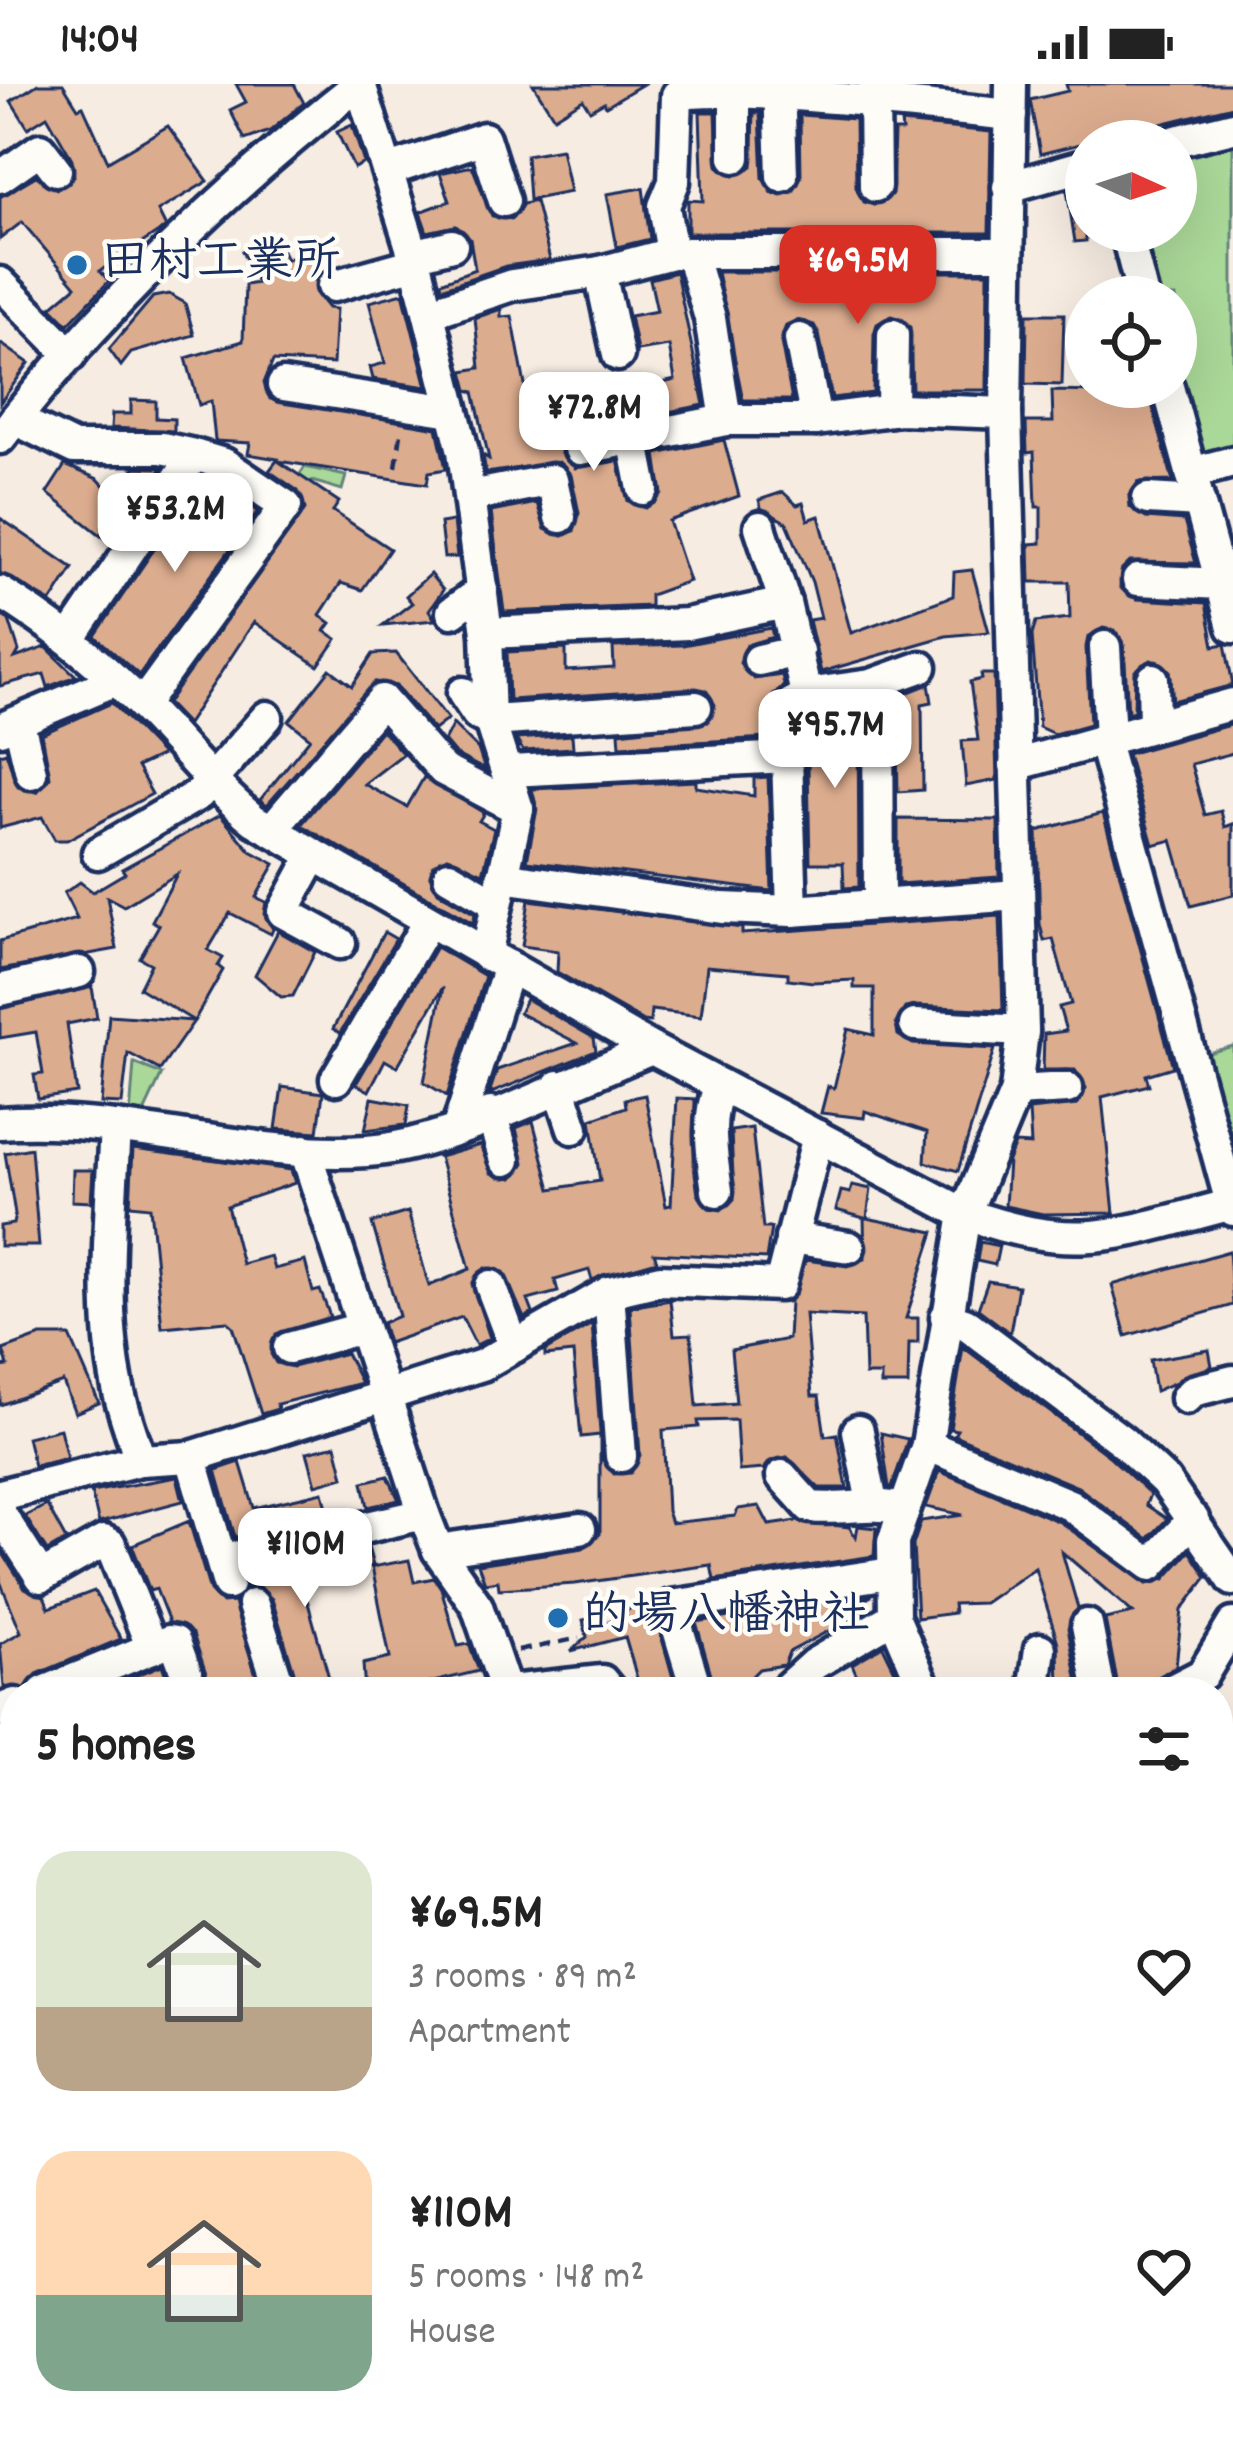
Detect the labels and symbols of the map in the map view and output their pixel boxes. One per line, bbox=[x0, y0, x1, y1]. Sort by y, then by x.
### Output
north arrow bbox=[1065, 120, 1197, 252]
pin: ¥69.5M bbox=[760, 225, 956, 327]
place label: 田村工業所 bbox=[101, 231, 341, 300]
marker: 田村工業所 bbox=[64, 252, 90, 278]
pin: ¥72.8M bbox=[496, 372, 692, 474]
pin: ¥53.2M bbox=[77, 473, 273, 575]
pin: ¥95.7M bbox=[737, 689, 933, 791]
pin: ¥110M bbox=[221, 1508, 389, 1610]
place label: 的場八幡神社 bbox=[582, 1584, 870, 1653]
marker: 的場八幡神社 bbox=[545, 1605, 571, 1631]

